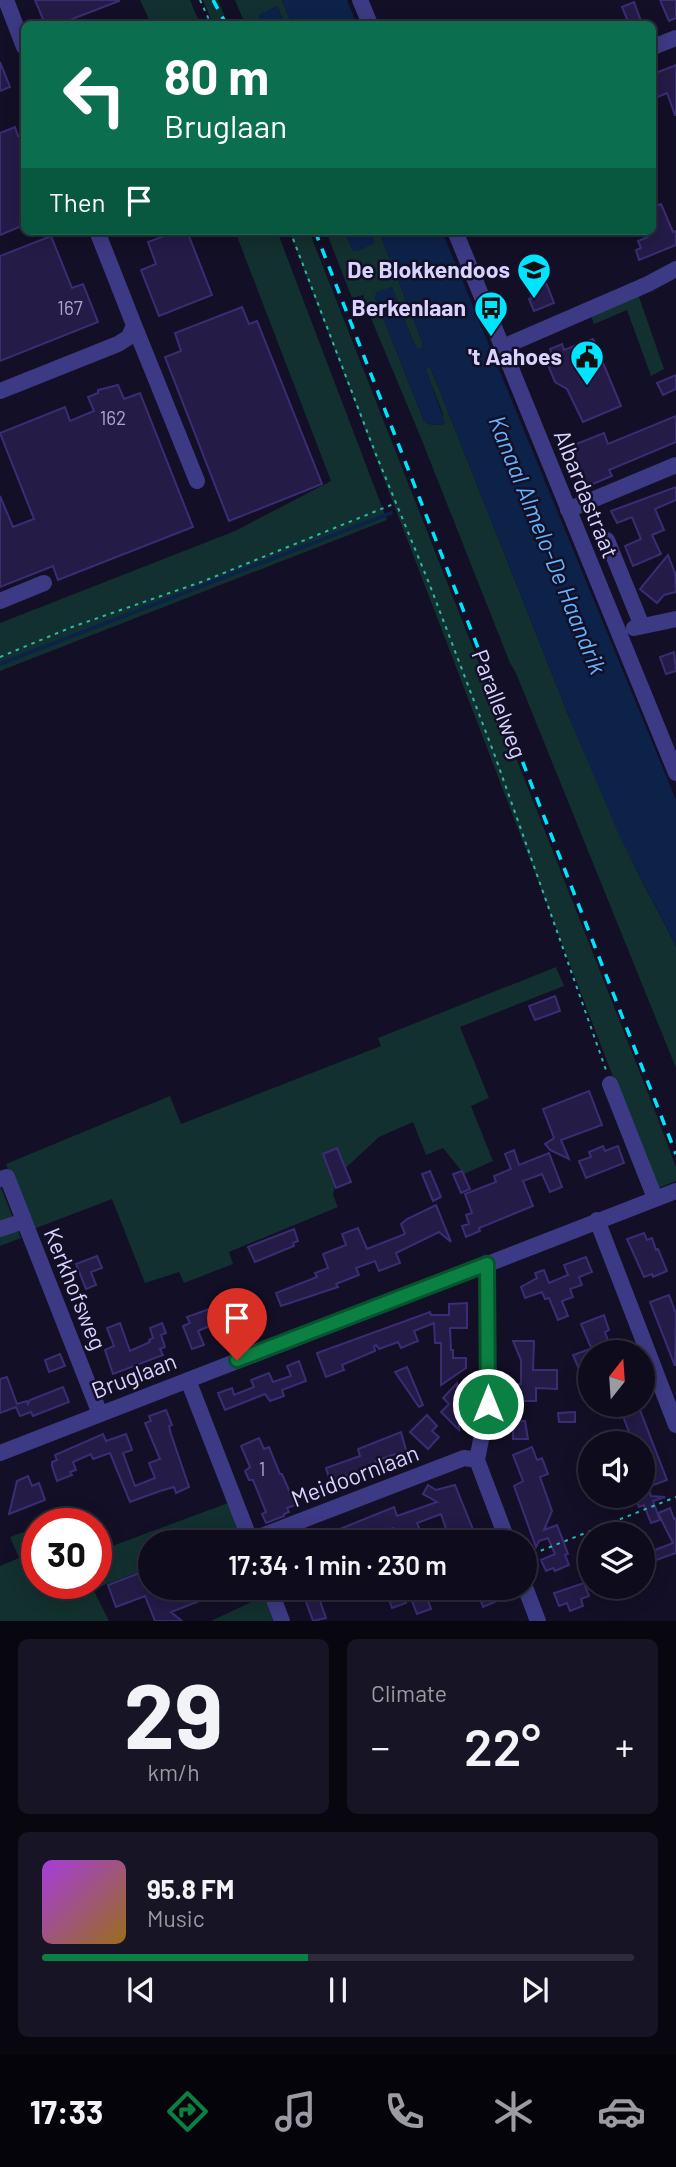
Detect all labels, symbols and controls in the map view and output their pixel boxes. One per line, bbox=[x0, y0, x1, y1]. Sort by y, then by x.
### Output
text: 80 m bbox=[164, 46, 269, 105]
icon: left bbox=[49, 49, 140, 140]
text: Bruglaan bbox=[164, 106, 287, 144]
icon: arrive bbox=[120, 182, 158, 220]
text: Then bbox=[49, 186, 106, 217]
school or university icon: De Blokkendoos bbox=[515, 251, 553, 300]
place label: De Blokkendoos bbox=[347, 255, 510, 283]
bus stop icon: Berkenlaan bbox=[472, 289, 510, 338]
place label: Berkenlaan bbox=[352, 293, 466, 321]
house number: 167 bbox=[57, 296, 83, 319]
public building icon: 't Aahoes bbox=[568, 338, 606, 387]
place label: 't Aahoes bbox=[468, 342, 562, 370]
house number: 162 bbox=[100, 406, 126, 429]
water label: Kanaal Almelo-De Haandrik bbox=[483, 411, 614, 678]
street label: Albardastraat bbox=[549, 425, 625, 562]
street label: Parallelweg bbox=[466, 645, 533, 762]
street label: Kerkhofsweg bbox=[39, 1223, 113, 1354]
pin bbox=[207, 1288, 267, 1360]
icon: arrive bbox=[218, 1299, 256, 1337]
north arrow bbox=[578, 1340, 654, 1418]
map controls bbox=[578, 1340, 655, 1599]
street label: Bruglaan bbox=[87, 1346, 180, 1404]
position arrow bbox=[451, 1367, 525, 1441]
button: sound bbox=[578, 1431, 655, 1508]
street label: Meidoornlaan bbox=[287, 1438, 422, 1512]
house number: 1 bbox=[259, 1457, 265, 1480]
speed limit sign: 30 bbox=[21, 1508, 112, 1599]
button: layers bbox=[578, 1522, 655, 1599]
text: 17:34 · 1 min · 230 m bbox=[228, 1549, 447, 1580]
text: 29 bbox=[124, 1658, 223, 1767]
text: Climate bbox=[371, 1679, 447, 1707]
text: 22° bbox=[464, 1714, 541, 1776]
text: − bbox=[371, 1723, 390, 1769]
text: + bbox=[615, 1723, 634, 1769]
text: km/h bbox=[147, 1758, 200, 1786]
text: 95.8 FM bbox=[147, 1873, 234, 1904]
text: Music bbox=[147, 1904, 205, 1932]
icon: previous bbox=[122, 1971, 160, 2009]
icon: pause bbox=[319, 1971, 357, 2009]
icon: next bbox=[516, 1971, 554, 2009]
icon: directions bbox=[163, 2087, 212, 2136]
icon: music bbox=[271, 2087, 320, 2136]
icon: phone bbox=[380, 2087, 429, 2136]
icon: climate bbox=[489, 2087, 538, 2136]
icon: car bbox=[597, 2087, 646, 2136]
text: 17:33 bbox=[30, 2092, 103, 2130]

